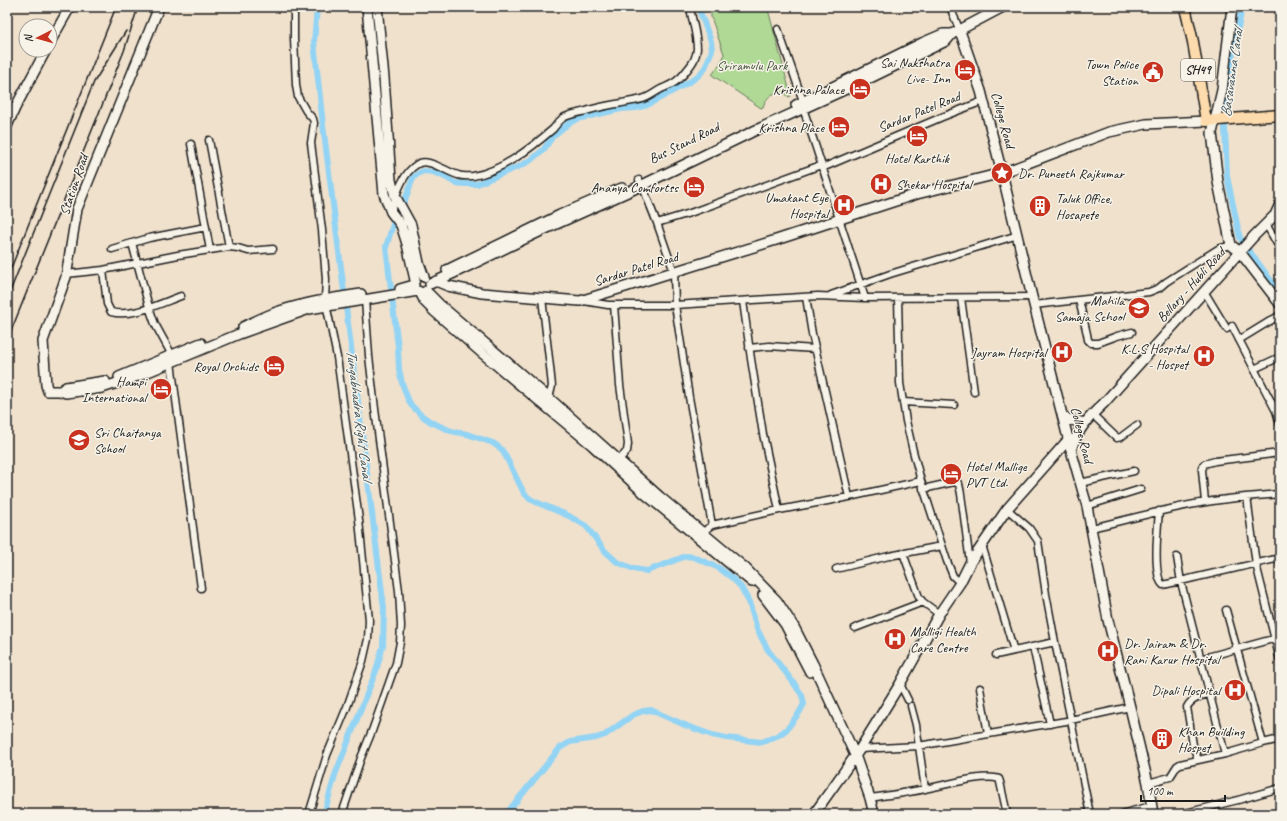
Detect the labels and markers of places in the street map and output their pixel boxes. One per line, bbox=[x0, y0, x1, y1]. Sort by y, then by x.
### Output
place label: Sai Nakshatra Live- Inn bbox=[880, 54, 951, 87]
place label: Town Police Station bbox=[1085, 56, 1139, 89]
hotel icon: Sai Nakshatra Live- Inn bbox=[952, 57, 978, 83]
public building icon: Town Police Station bbox=[1140, 59, 1166, 85]
hotel icon: Krishna Palace bbox=[847, 76, 873, 102]
place label: Krishna Palace bbox=[773, 81, 845, 98]
hotel icon: Krishna Place bbox=[826, 114, 852, 140]
place label: Krishna Place bbox=[758, 119, 825, 136]
hotel icon: Hotel Karthik bbox=[904, 123, 930, 149]
place label: Hotel Karthik bbox=[885, 150, 950, 167]
place icon: Dr. Puneeth Rajkumar bbox=[989, 160, 1015, 186]
place label: Dr. Puneeth Rajkumar bbox=[1018, 165, 1126, 182]
hospital icon: Shekar Hospital bbox=[868, 171, 894, 197]
hotel icon: Ananya Comfortss bbox=[681, 174, 707, 200]
place label: Shekar Hospital bbox=[896, 176, 974, 193]
place label: Ananya Comfortss bbox=[591, 179, 679, 196]
place label: Umakant Eye Hospital bbox=[765, 189, 831, 222]
place label: Taluk Office, Hosapete bbox=[1056, 190, 1112, 223]
hospital icon: Umakant Eye Hospital bbox=[831, 192, 857, 218]
building icon: Taluk Office, Hosapete bbox=[1027, 193, 1053, 219]
place label: Mahila Samaja School bbox=[1055, 292, 1127, 325]
school or university icon: Mahila Samaja School bbox=[1126, 295, 1152, 321]
hospital icon: Jayram Hospital bbox=[1049, 339, 1075, 365]
place label: K.L.S Hospital - Hospet bbox=[1121, 340, 1191, 373]
hospital icon: K.L.S Hospital - Hospet bbox=[1191, 343, 1217, 369]
place label: Jayram Hospital bbox=[970, 344, 1049, 361]
hotel icon: Royal Orchids bbox=[261, 353, 287, 379]
place label: Royal Orchids bbox=[193, 358, 259, 375]
place label: Hampi International bbox=[82, 373, 149, 406]
hotel icon: Hampi International bbox=[148, 376, 174, 402]
place label: Sri Chaitanya School bbox=[94, 424, 162, 457]
school or university icon: Sri Chaitanya School bbox=[66, 427, 92, 453]
place label: Hotel Mallige PVT Ltd. bbox=[966, 458, 1028, 491]
hotel icon: Hotel Mallige PVT Ltd. bbox=[938, 461, 964, 487]
place label: Malligi Health Care Centre bbox=[910, 623, 977, 656]
hospital icon: Malligi Health Care Centre bbox=[882, 626, 908, 652]
place label: Dr. Jairam & Dr. Rani Karur Hospital bbox=[1124, 635, 1222, 668]
hospital icon: Dr. Jairam & Dr. Rani Karur Hospital bbox=[1095, 638, 1121, 664]
hospital icon: Dipali Hospital bbox=[1222, 677, 1248, 703]
place label: Dipali Hospital bbox=[1152, 682, 1223, 699]
place label: Khan Building Hospet bbox=[1178, 723, 1245, 756]
building icon: Khan Building Hospet bbox=[1149, 726, 1175, 752]

